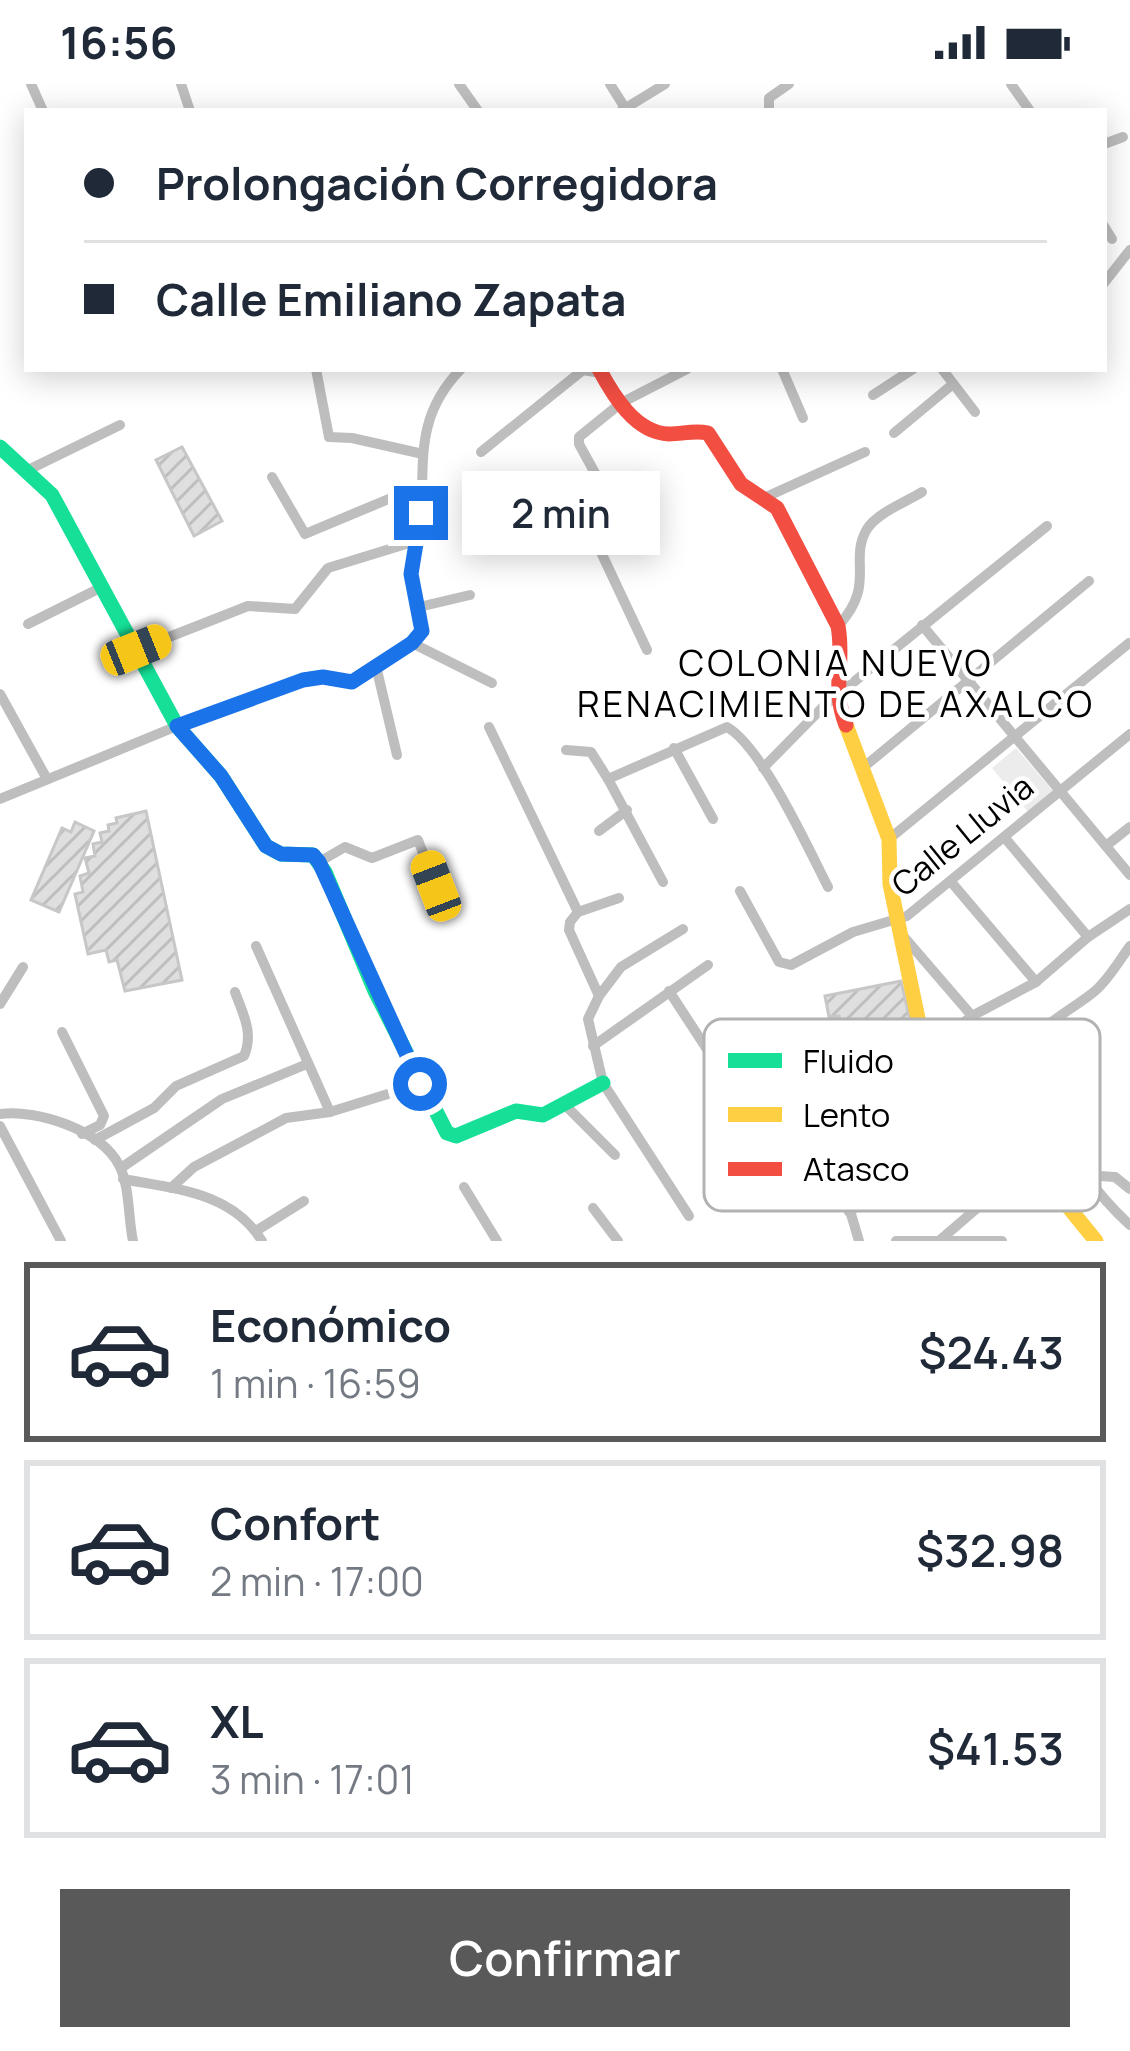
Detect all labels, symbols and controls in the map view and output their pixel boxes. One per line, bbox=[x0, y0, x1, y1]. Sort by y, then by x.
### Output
text: 16:56 bbox=[60, 11, 177, 73]
text: Prolongación Corregidora bbox=[156, 152, 718, 214]
text: Calle Emiliano Zapata bbox=[156, 268, 626, 330]
callout: 2 min bbox=[463, 471, 661, 555]
route end bbox=[394, 486, 448, 540]
text: 2 min bbox=[511, 486, 611, 540]
car bbox=[96, 620, 176, 680]
district label: COLONIA NUEVO RENACIMIENTO DE AXALCO bbox=[577, 638, 1095, 728]
street label: Calle Lluvia bbox=[882, 764, 1042, 906]
car bbox=[406, 846, 466, 926]
legend bbox=[704, 1019, 1100, 1211]
text: Fluido bbox=[803, 1038, 894, 1083]
route start bbox=[393, 1057, 447, 1111]
text: Lento bbox=[803, 1092, 890, 1137]
text: Atasco bbox=[803, 1146, 909, 1191]
text: Económico bbox=[210, 1294, 451, 1356]
icon: car bbox=[66, 1298, 174, 1406]
text: $24.43 bbox=[919, 1321, 1064, 1383]
text: 1 min · 16:59 bbox=[210, 1356, 421, 1410]
text: Confort bbox=[210, 1492, 381, 1554]
icon: car bbox=[66, 1496, 174, 1604]
text: $32.98 bbox=[916, 1519, 1064, 1581]
text: 2 min · 17:00 bbox=[210, 1554, 424, 1608]
text: XL bbox=[210, 1690, 264, 1752]
icon: car bbox=[66, 1694, 174, 1802]
text: $41.53 bbox=[927, 1717, 1064, 1779]
text: 3 min · 17:01 bbox=[210, 1752, 415, 1806]
button: Confirmar bbox=[60, 1889, 1070, 2027]

